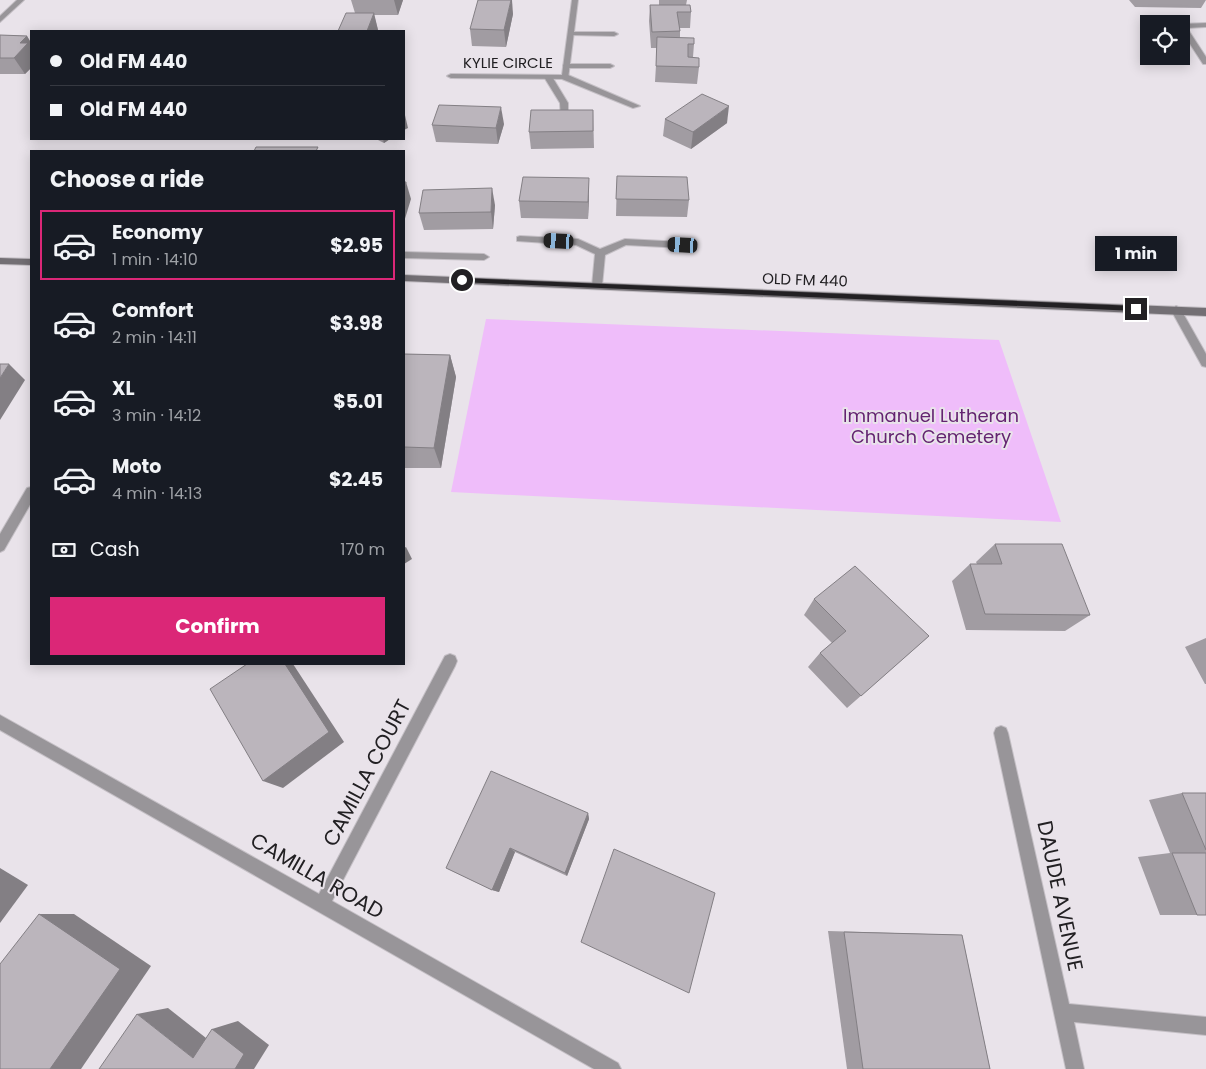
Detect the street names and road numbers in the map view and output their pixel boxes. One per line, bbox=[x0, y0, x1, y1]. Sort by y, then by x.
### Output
street label: KYLIE CIRCLE bbox=[463, 52, 553, 73]
street label: OLD FM 440 bbox=[762, 268, 848, 291]
street label: CAMILLA COURT bbox=[316, 694, 418, 851]
street label: DAUDE AVENUE bbox=[1030, 818, 1091, 974]
street label: CAMILLA ROAD bbox=[245, 826, 389, 926]

